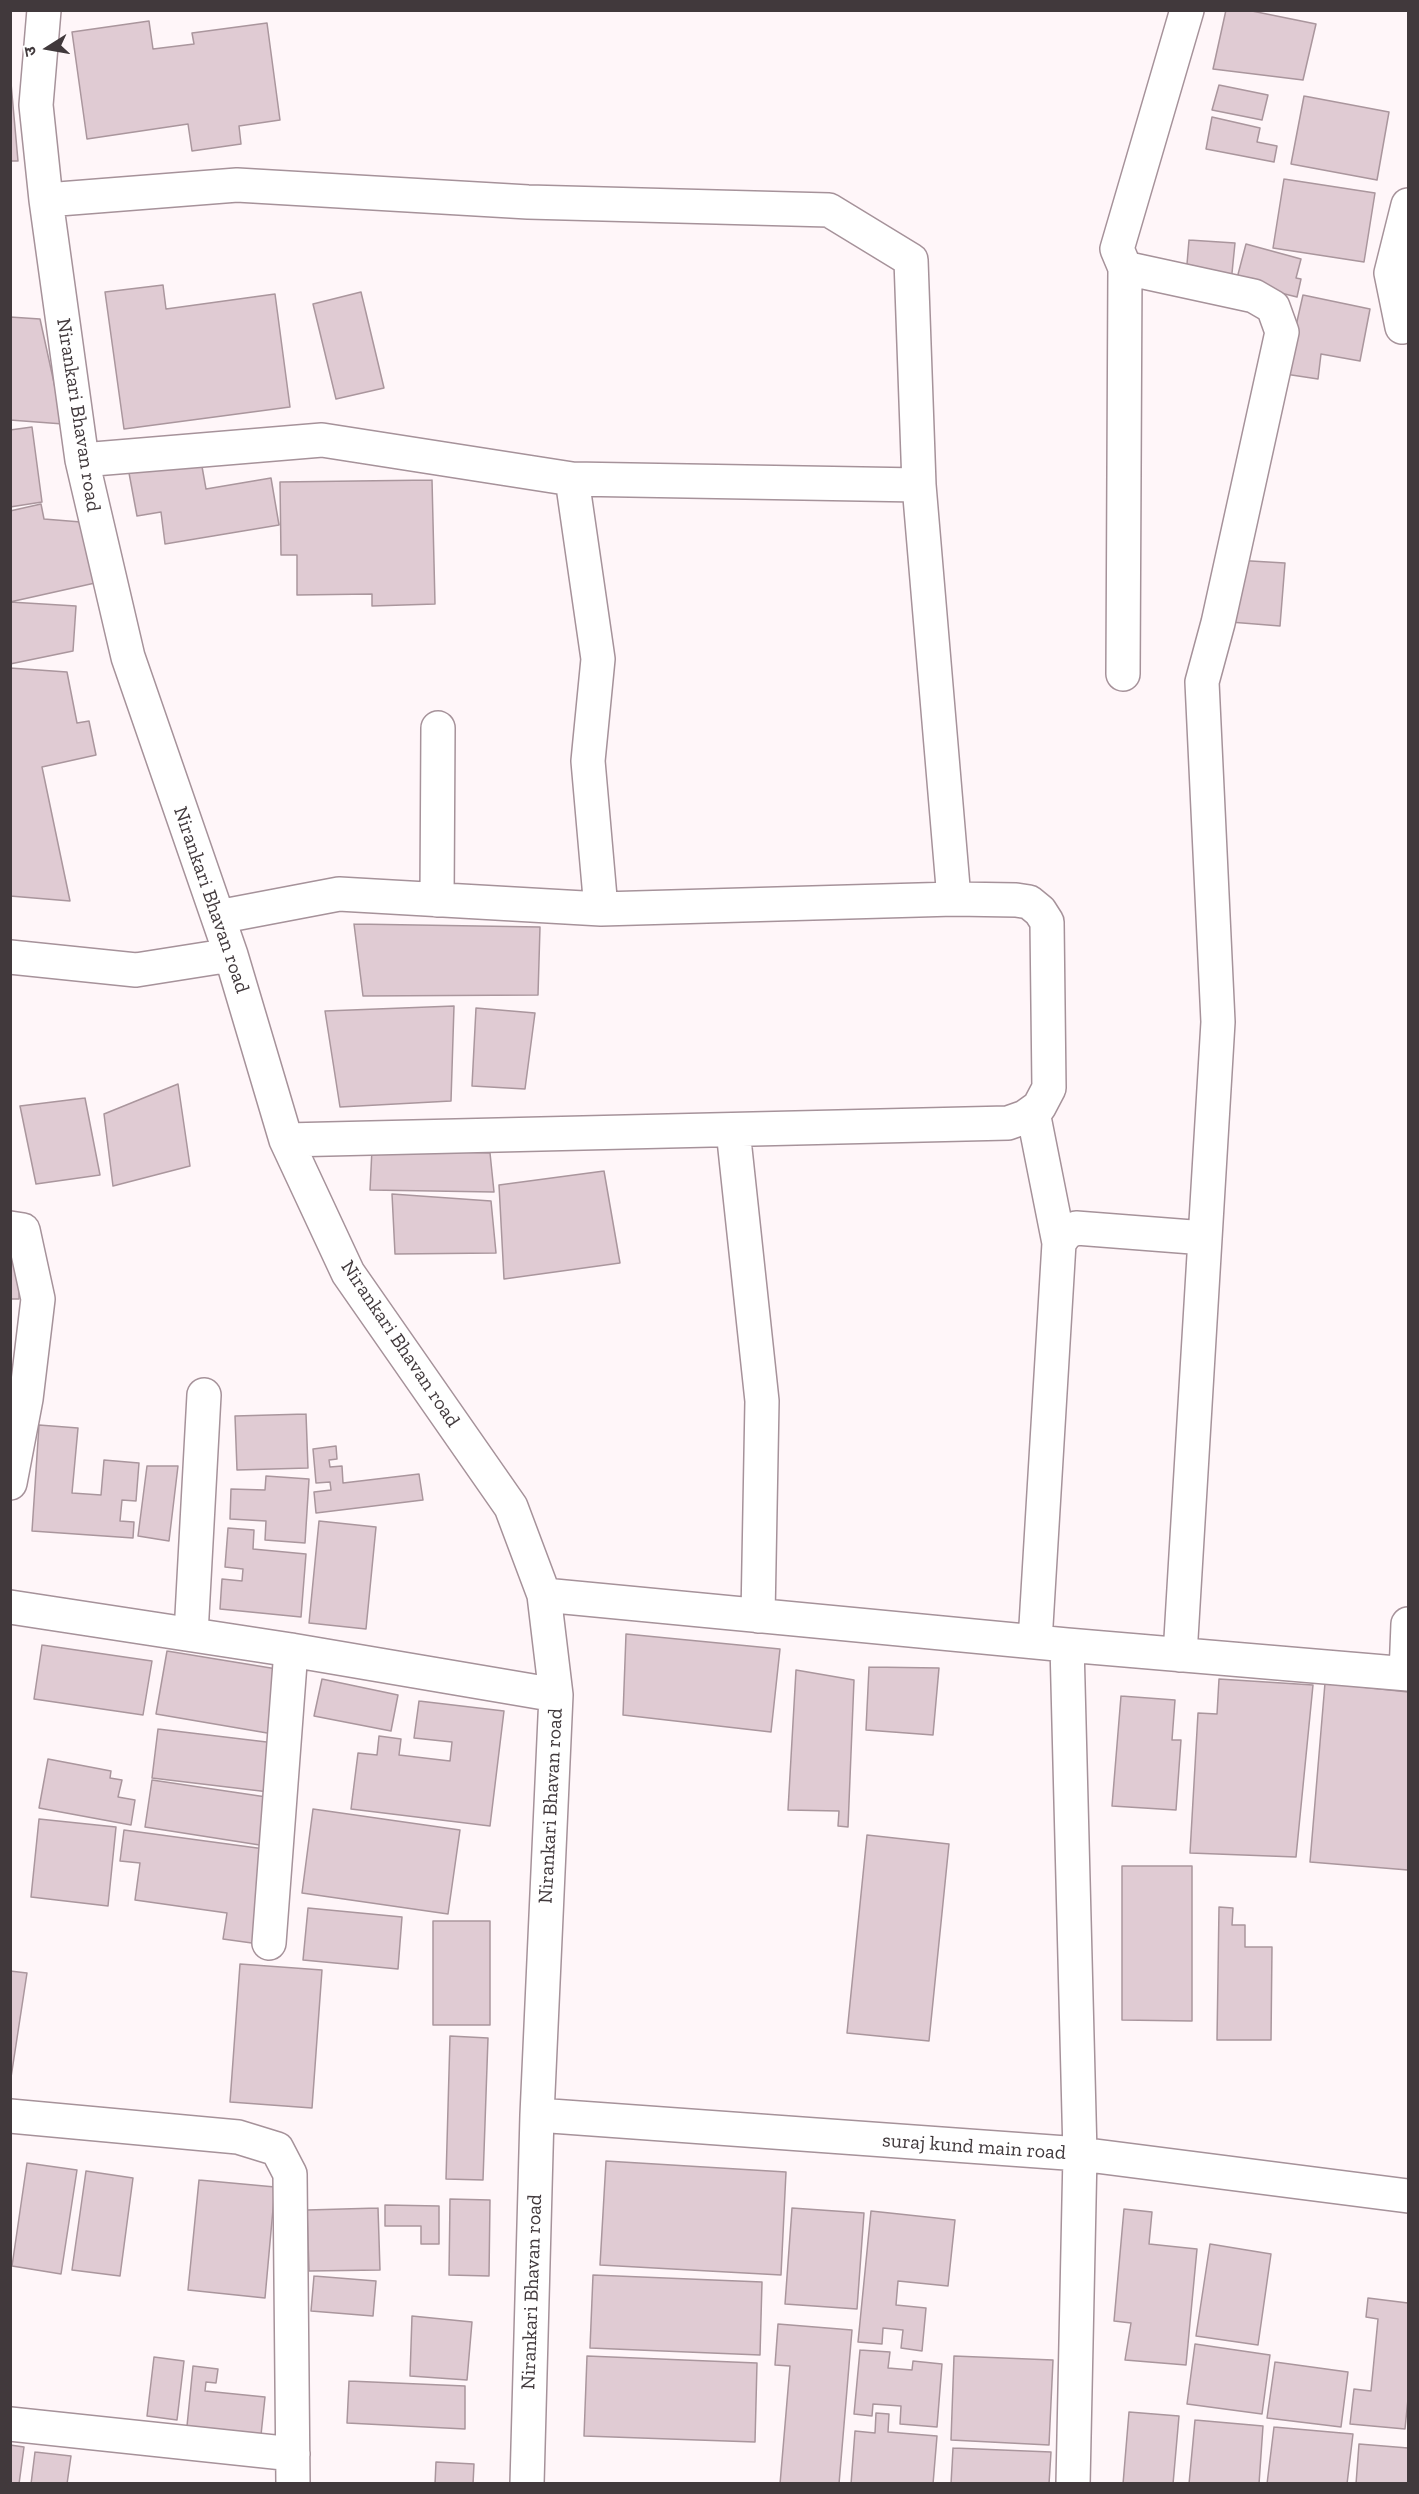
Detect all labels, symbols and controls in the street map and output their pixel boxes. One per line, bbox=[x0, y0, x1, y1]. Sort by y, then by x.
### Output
north arrow bbox=[18, 18, 78, 78]
text: उ bbox=[20, 45, 40, 58]
street label: Nirankari Bhavan road bbox=[51, 316, 105, 514]
street label: Nirankari Bhavan road bbox=[168, 804, 254, 996]
street label: Nirankari Bhavan road bbox=[335, 1256, 465, 1432]
street label: Nirankari Bhavan road bbox=[534, 1708, 568, 1904]
street label: suraj kund main road bbox=[881, 2129, 1067, 2165]
street label: Nirankari Bhavan road bbox=[517, 2194, 547, 2390]

